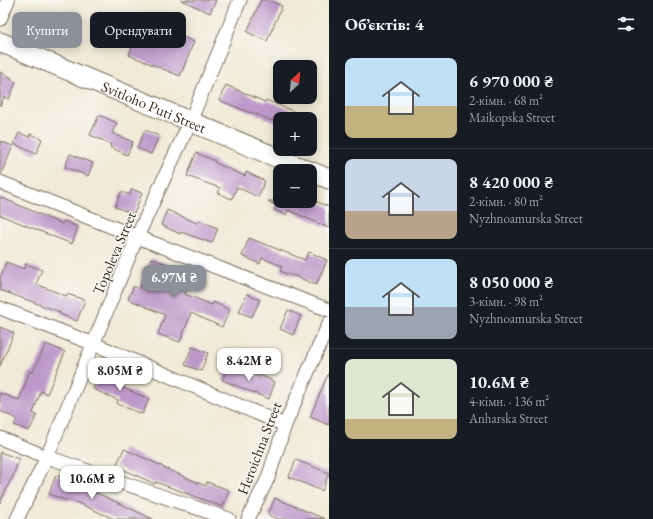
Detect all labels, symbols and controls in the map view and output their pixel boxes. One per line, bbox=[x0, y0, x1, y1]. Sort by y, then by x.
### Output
chip: Купити bbox=[12, 12, 82, 48]
chip: Орендувати bbox=[90, 12, 186, 48]
text: Об’єктів: 4 bbox=[345, 13, 424, 35]
icon: filters bbox=[615, 13, 637, 35]
north arrow bbox=[273, 60, 317, 104]
map controls bbox=[273, 60, 317, 208]
text: 6 970 000 ₴ bbox=[469, 70, 553, 92]
icon: home bbox=[377, 74, 425, 122]
street label: Svitloho Puti Street bbox=[99, 76, 210, 137]
text: 2-кімн. · 68 m² bbox=[469, 92, 543, 109]
text: Maikopska Street bbox=[469, 109, 555, 126]
button: + bbox=[273, 112, 317, 156]
button: − bbox=[273, 164, 317, 208]
text: 8 420 000 ₴ bbox=[469, 171, 553, 193]
icon: home bbox=[377, 175, 425, 223]
text: 2-кімн. · 80 m² bbox=[469, 193, 543, 210]
street label: Topoleva Street bbox=[88, 208, 140, 298]
text: Nyzhnoamurska Street bbox=[469, 210, 583, 227]
pin: 6.97M ₴ bbox=[137, 265, 211, 299]
text: 6.97M ₴ bbox=[151, 269, 197, 286]
text: 8 050 000 ₴ bbox=[469, 271, 553, 293]
icon: home bbox=[377, 275, 425, 323]
text: 3-кімн. · 98 m² bbox=[469, 293, 543, 310]
text: Nyzhnoamurska Street bbox=[469, 310, 583, 327]
pin: 8.42M ₴ bbox=[212, 348, 286, 382]
text: 8.42M ₴ bbox=[226, 352, 272, 369]
pin: 8.05M ₴ bbox=[83, 358, 157, 392]
text: 8.05M ₴ bbox=[97, 362, 143, 379]
text: 10.6M ₴ bbox=[469, 371, 529, 393]
icon: home bbox=[377, 375, 425, 423]
text: 4-кімн. · 136 m² bbox=[469, 393, 549, 410]
street label: Heroichna Street bbox=[233, 399, 285, 497]
text: Anharska Street bbox=[469, 410, 548, 427]
pin: 10.6M ₴ bbox=[55, 466, 129, 500]
text: 10.6M ₴ bbox=[69, 470, 115, 487]

